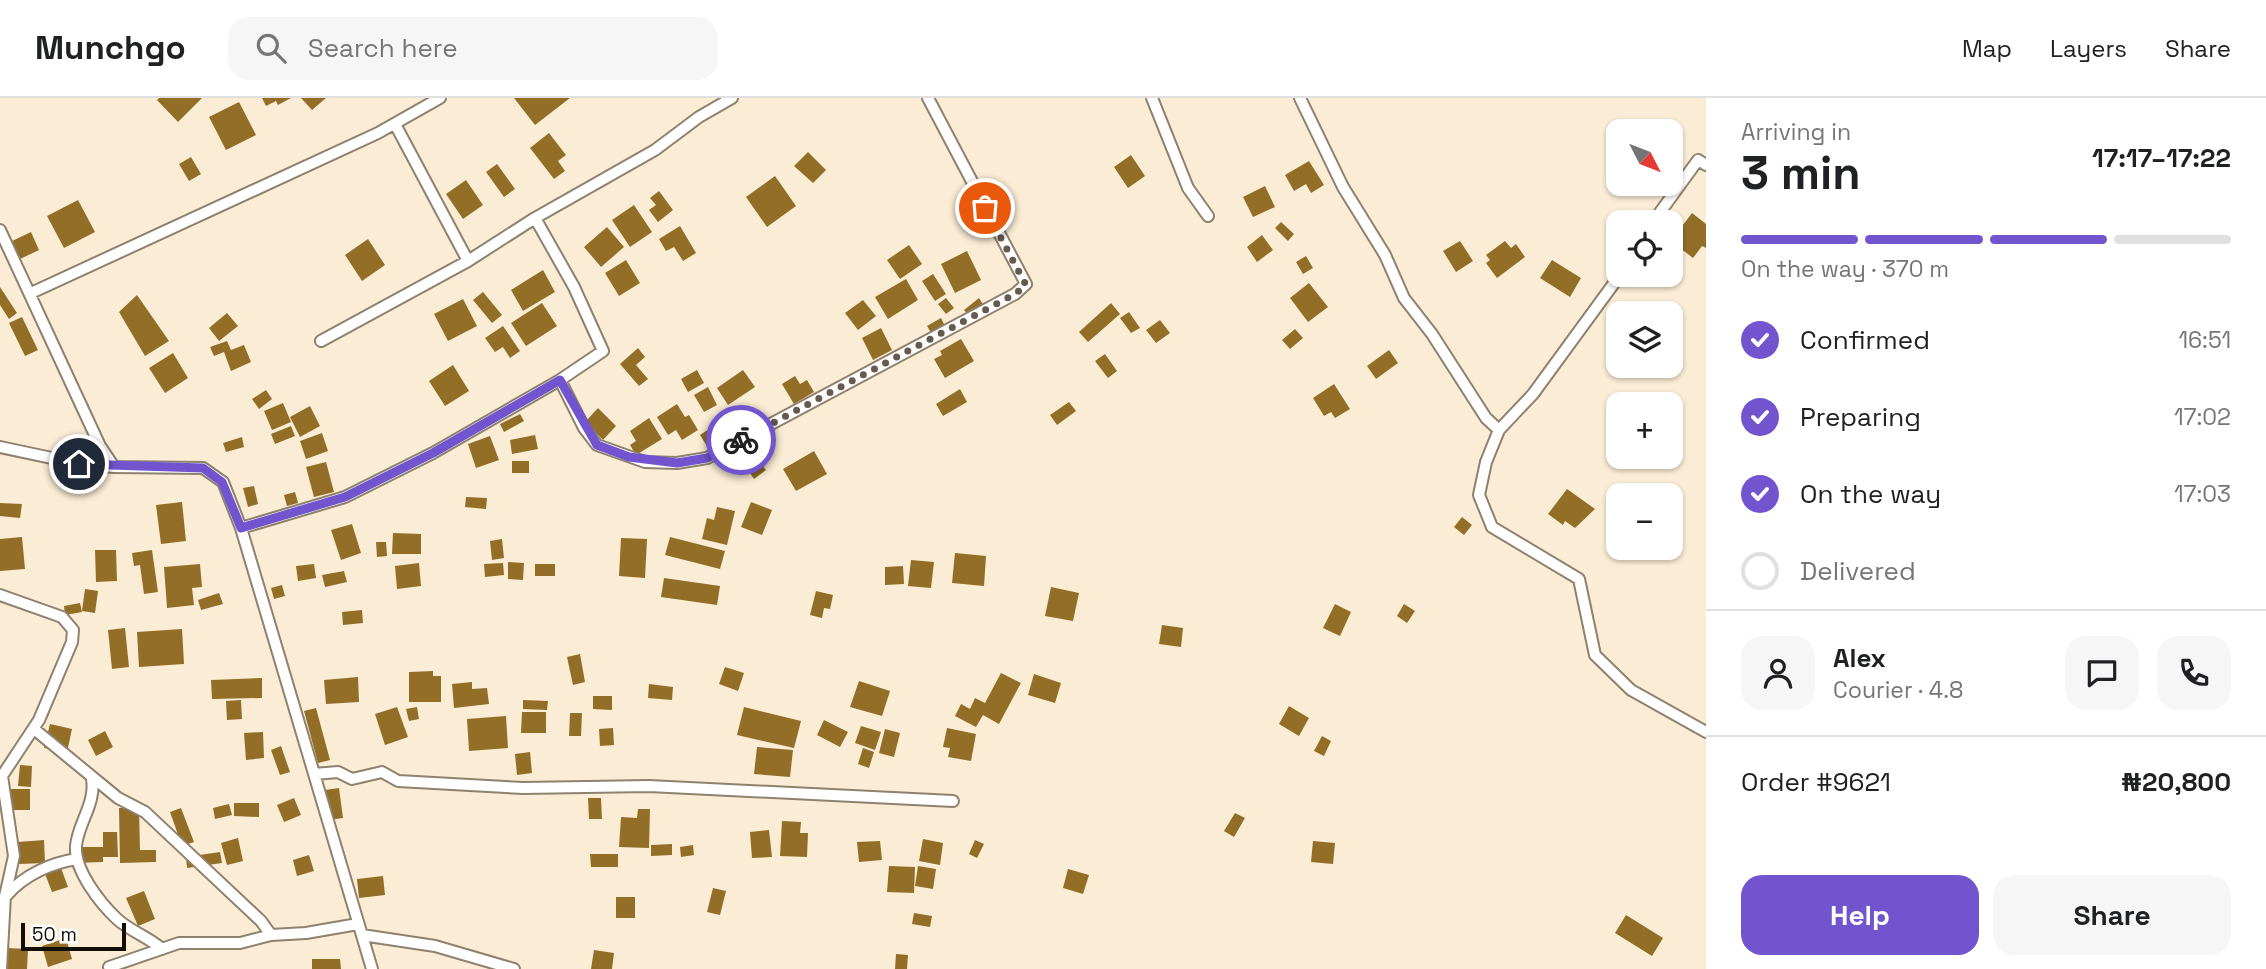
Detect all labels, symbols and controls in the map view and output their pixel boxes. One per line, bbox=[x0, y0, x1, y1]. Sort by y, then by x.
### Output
search box bbox=[228, 17, 718, 80]
text: Munchgo bbox=[35, 27, 186, 69]
icon: search bbox=[252, 29, 290, 67]
text: Search here bbox=[308, 31, 458, 65]
text: Map bbox=[1962, 33, 2012, 64]
text: Layers bbox=[2050, 33, 2127, 64]
text: Share bbox=[2165, 33, 2231, 64]
text: Arriving in bbox=[1741, 117, 1851, 147]
north arrow bbox=[1606, 119, 1684, 196]
map controls bbox=[1606, 119, 1683, 560]
text: 17:17–17:22 bbox=[2092, 141, 2231, 175]
text: 3 min bbox=[1741, 144, 1861, 202]
pin bbox=[955, 178, 1015, 238]
icon: bag bbox=[966, 189, 1004, 227]
button: locate bbox=[1606, 210, 1683, 287]
text: On the way · 370 m bbox=[1741, 254, 1949, 284]
button: layers bbox=[1606, 301, 1683, 378]
icon: check bbox=[1741, 321, 1779, 359]
text: Confirmed bbox=[1800, 323, 1930, 357]
text: 16:51 bbox=[2178, 325, 2231, 355]
button: + bbox=[1606, 392, 1683, 469]
icon: check bbox=[1741, 398, 1779, 436]
text: Preparing bbox=[1800, 400, 1921, 434]
text: 17:02 bbox=[2174, 402, 2231, 432]
courier bbox=[706, 405, 776, 475]
icon: bike bbox=[722, 421, 760, 459]
pin bbox=[49, 434, 109, 494]
icon: home bbox=[60, 445, 98, 483]
icon: check bbox=[1741, 475, 1779, 513]
text: On the way bbox=[1800, 477, 1941, 511]
text: 17:03 bbox=[2174, 479, 2231, 509]
button: − bbox=[1606, 483, 1683, 560]
text: Delivered bbox=[1800, 554, 1916, 588]
button: person bbox=[1741, 636, 1815, 710]
button: chat bbox=[2065, 636, 2139, 710]
button: phone bbox=[2157, 636, 2231, 710]
text: Alex bbox=[1833, 641, 1886, 675]
text: Courier · 4.8 bbox=[1833, 675, 1963, 705]
text: Order #9621 bbox=[1741, 765, 1891, 799]
text: ₦20,800 bbox=[2121, 765, 2231, 799]
button: Help bbox=[1741, 875, 1979, 955]
button: Share bbox=[1993, 875, 2231, 955]
scale bar bbox=[21, 920, 126, 952]
text: 50 m bbox=[32, 922, 77, 947]

